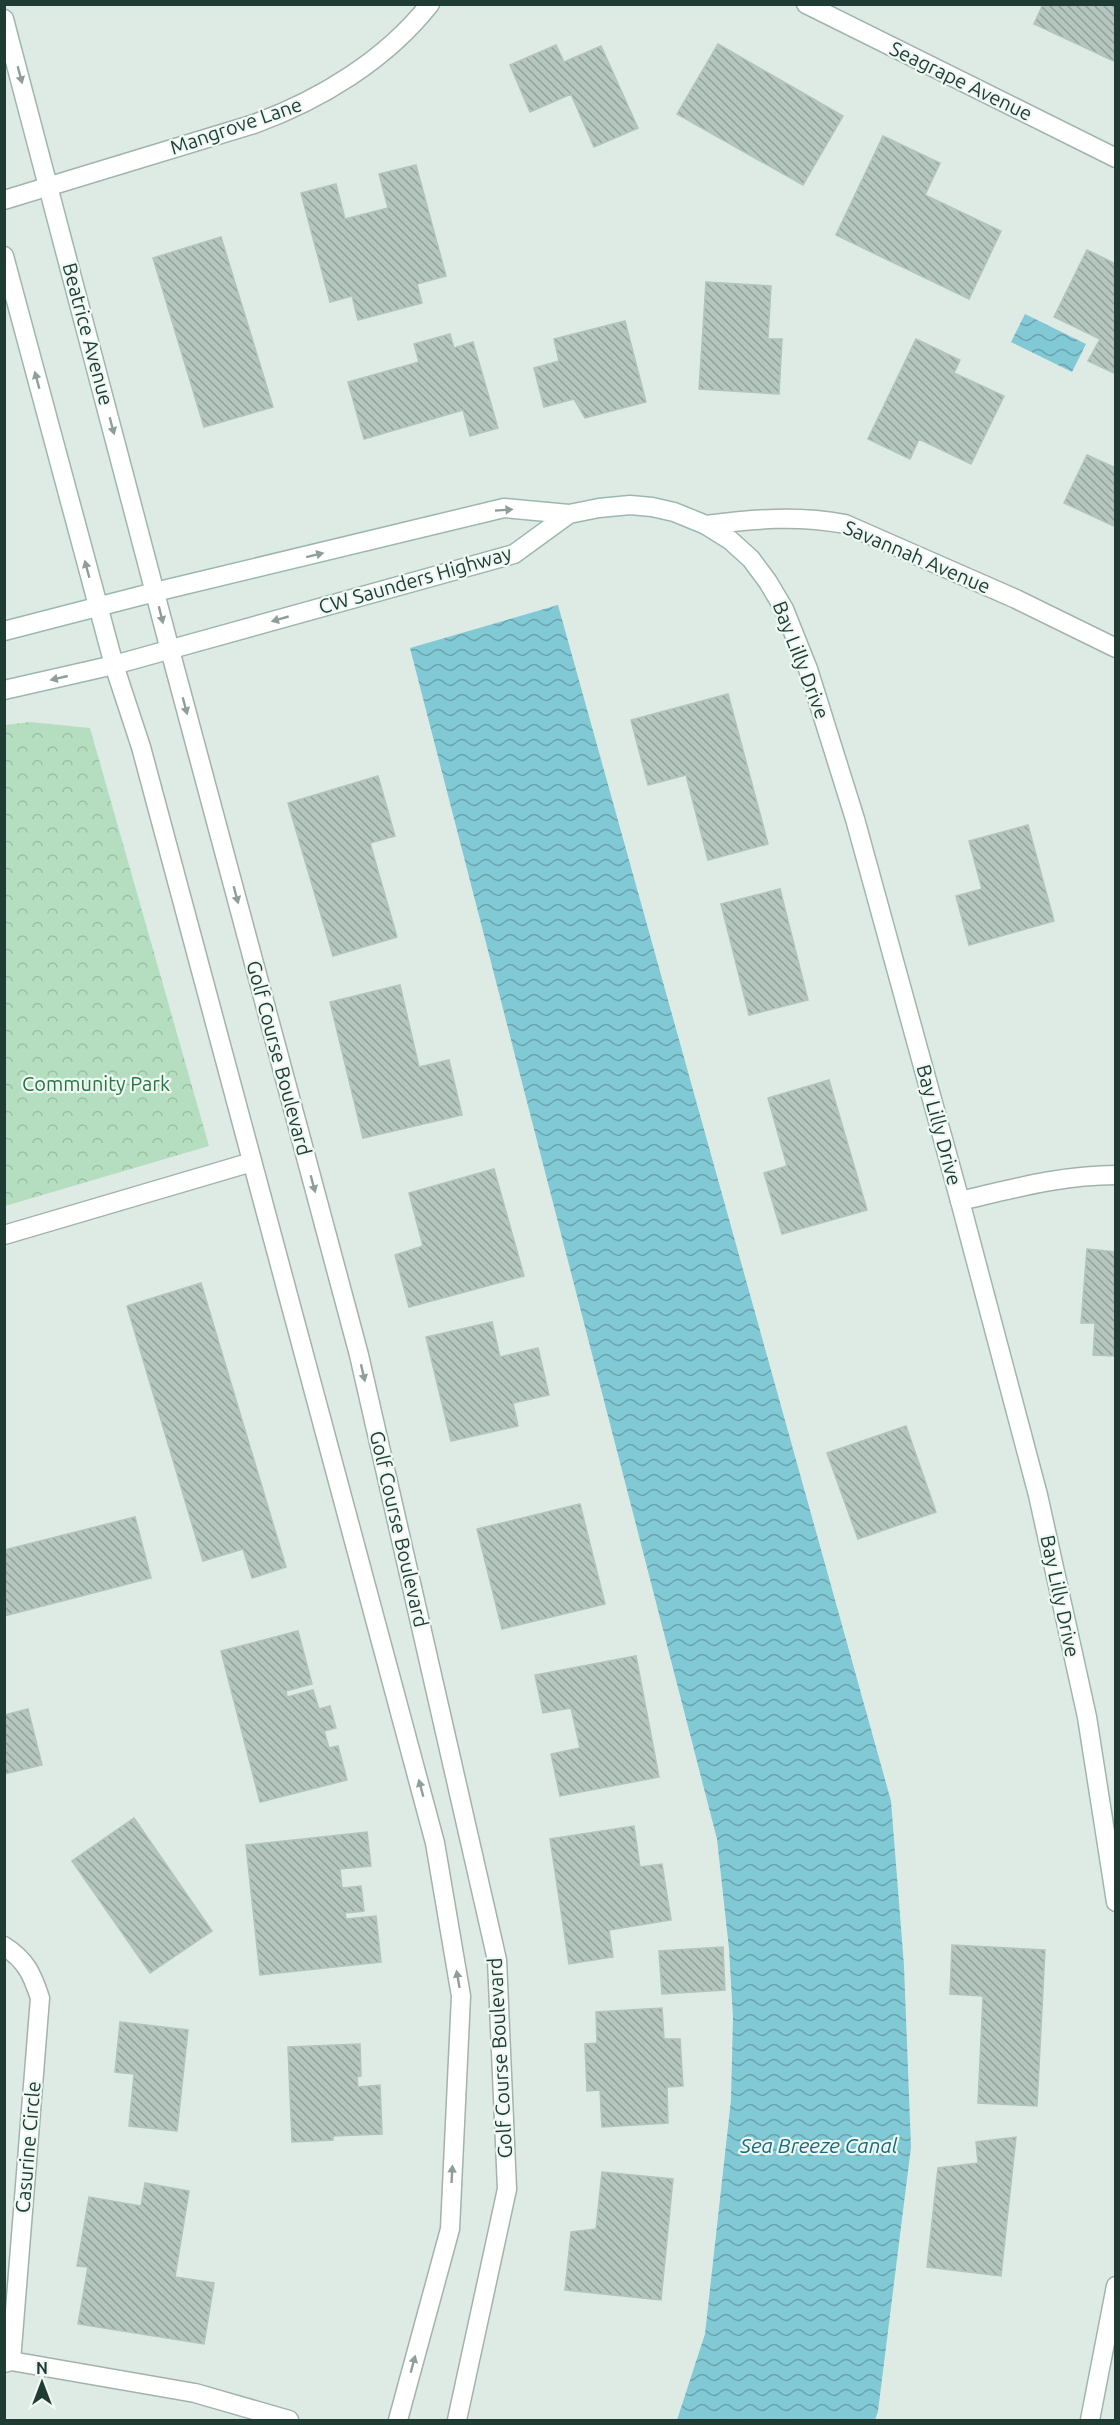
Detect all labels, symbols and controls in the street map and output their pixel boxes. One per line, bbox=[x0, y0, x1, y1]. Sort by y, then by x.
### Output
street label: Seagrape Avenue bbox=[886, 36, 1036, 125]
one-way arrow bbox=[15, 66, 25, 85]
street label: Mangrove Lane bbox=[167, 92, 305, 159]
street label: Beatrice Avenue bbox=[58, 260, 119, 408]
one-way arrow bbox=[32, 371, 42, 389]
one-way arrow bbox=[108, 418, 117, 436]
one-way arrow bbox=[495, 505, 514, 514]
street label: Savannah Avenue bbox=[840, 515, 994, 598]
street label: CW Saunders Highway bbox=[316, 541, 514, 618]
one-way arrow bbox=[305, 549, 324, 559]
one-way arrow bbox=[82, 559, 91, 577]
street label: Bay Lilly Drive bbox=[768, 598, 834, 722]
one-way arrow bbox=[157, 606, 167, 624]
one-way arrow bbox=[271, 615, 289, 624]
one-way arrow bbox=[49, 674, 68, 683]
one-way arrow bbox=[181, 697, 191, 715]
one-way arrow bbox=[232, 886, 241, 904]
street label: Golf Course Boulevard bbox=[242, 958, 317, 1158]
street label: Bay Lilly Drive bbox=[912, 1062, 967, 1188]
park label: Community Park bbox=[22, 1072, 170, 1095]
one-way arrow bbox=[309, 1175, 319, 1194]
one-way arrow bbox=[359, 1364, 369, 1382]
street label: Golf Course Boulevard bbox=[366, 1428, 433, 1629]
street label: Bay Lilly Drive bbox=[1036, 1533, 1085, 1659]
one-way arrow bbox=[415, 1779, 425, 1797]
street label: Golf Course Boulevard bbox=[483, 1957, 516, 2159]
one-way arrow bbox=[453, 1970, 462, 1989]
street label: Casurine Circle bbox=[10, 2080, 45, 2214]
water label: Sea Breeze Canal bbox=[739, 2133, 898, 2157]
one-way arrow bbox=[448, 2165, 457, 2184]
north arrow bbox=[12, 2353, 72, 2413]
one-way arrow bbox=[409, 2355, 418, 2373]
text: N bbox=[36, 2359, 48, 2377]

